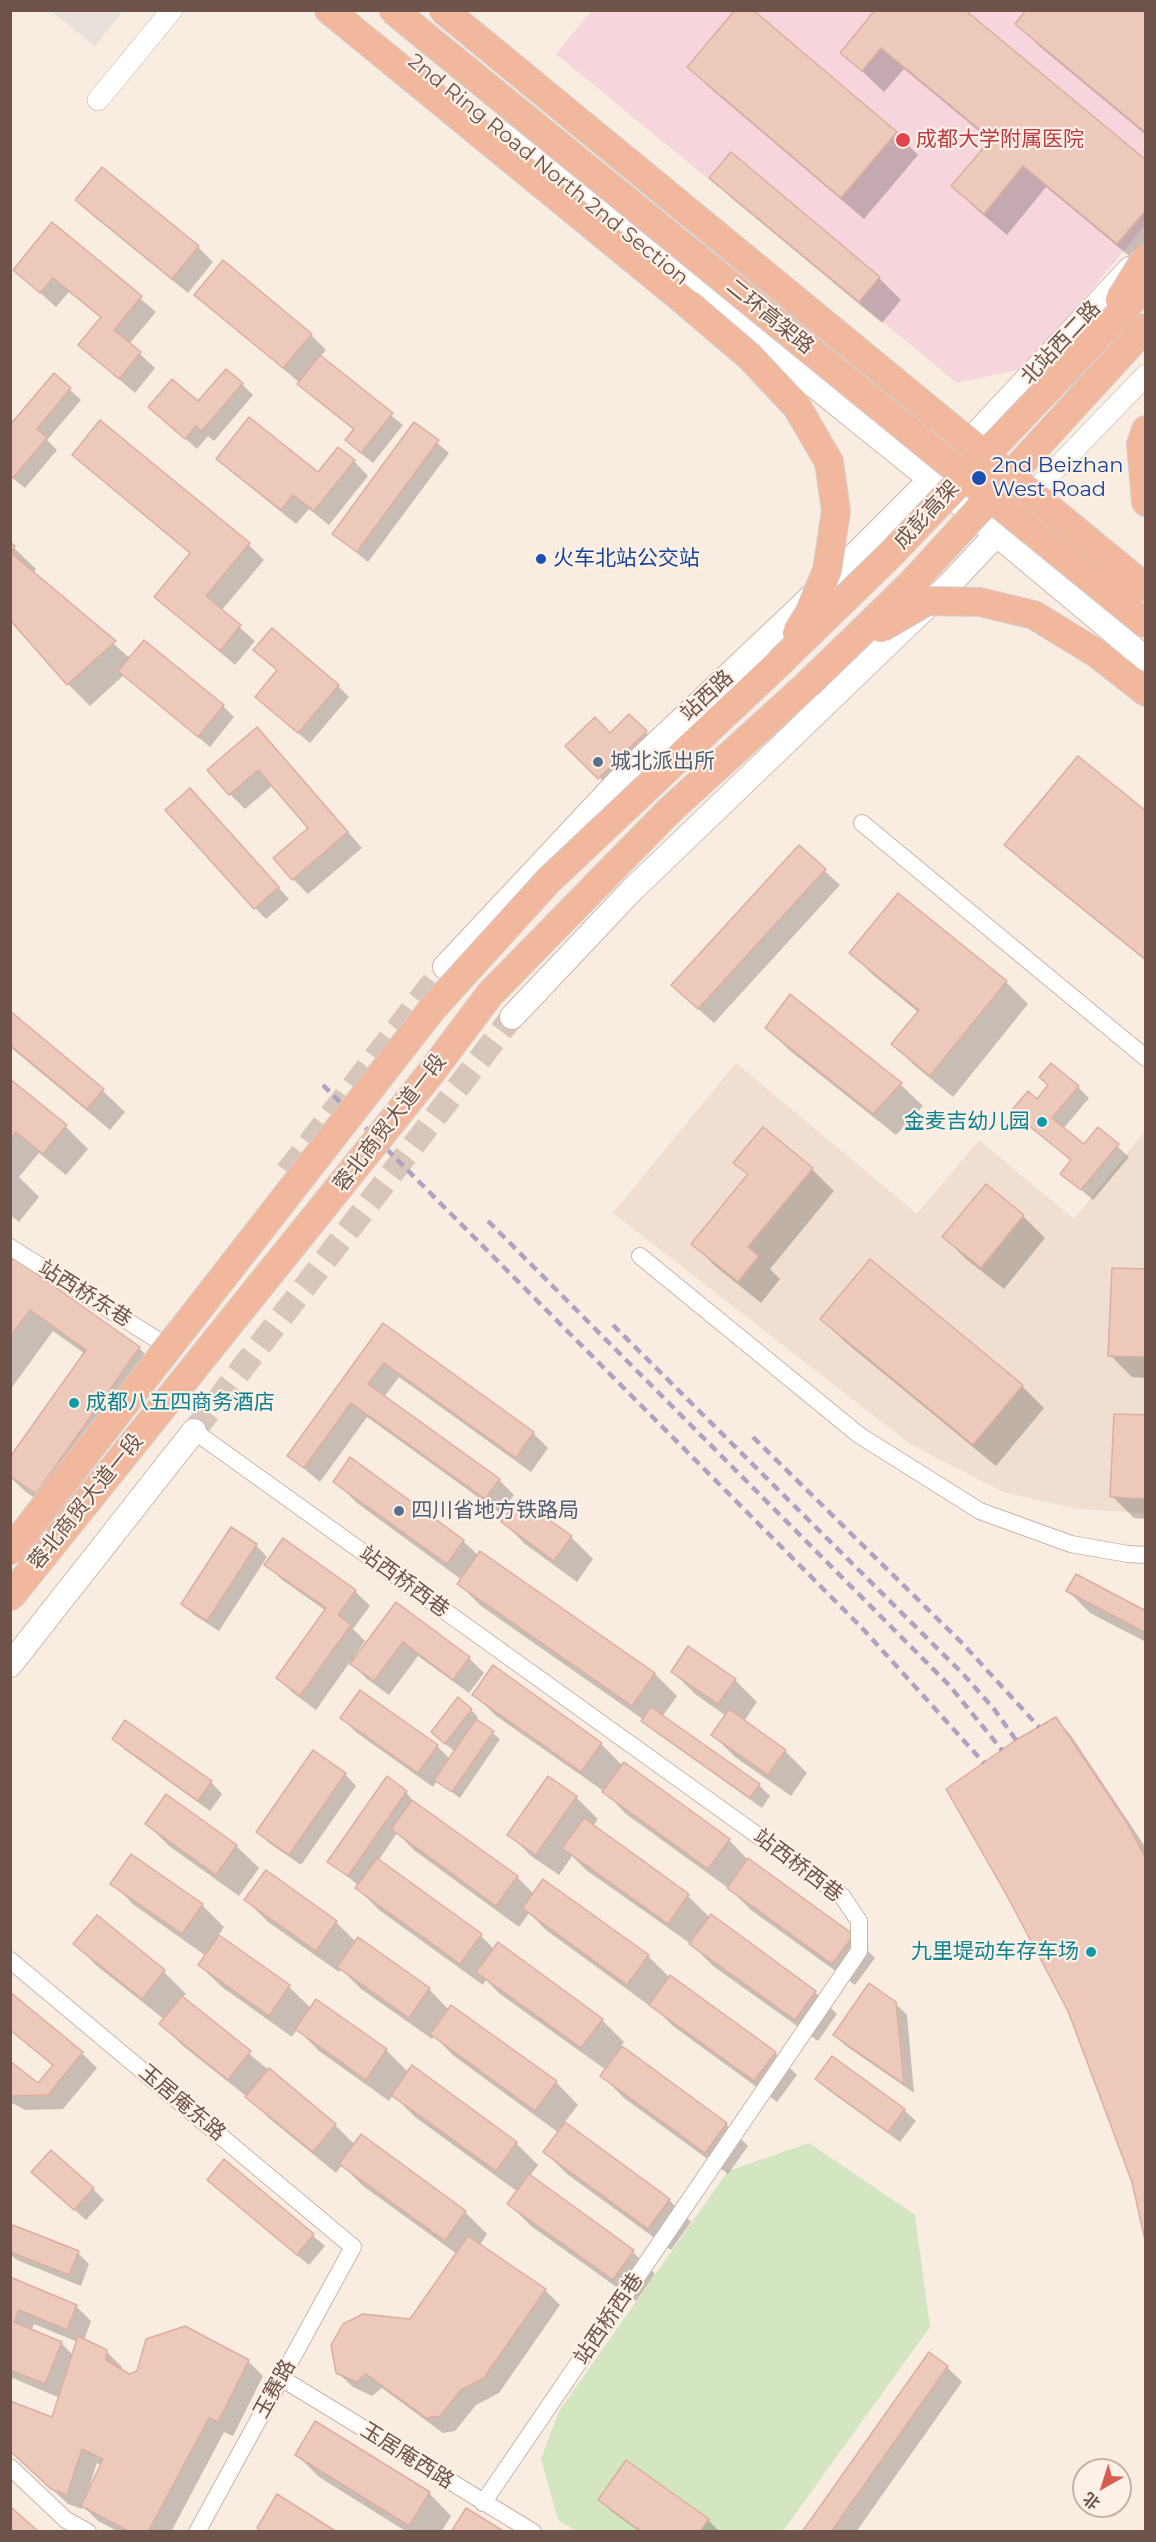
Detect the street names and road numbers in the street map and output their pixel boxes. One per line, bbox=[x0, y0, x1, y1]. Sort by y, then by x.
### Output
street label: 2nd Ring Road North 2nd Section bbox=[403, 49, 693, 291]
street label: 二环高架路 bbox=[721, 274, 819, 360]
street label: 北站西二路 bbox=[1016, 296, 1106, 390]
street label: 成彭高架 bbox=[889, 476, 965, 554]
street label: 站西路 bbox=[675, 665, 739, 727]
street label: 蓉北商贸大道一段 bbox=[328, 1049, 452, 1197]
street label: 站西桥东巷 bbox=[34, 1255, 136, 1333]
street label: 蓉北商贸大道一段 bbox=[23, 1429, 149, 1575]
street label: 站西桥西巷 bbox=[354, 1541, 454, 1623]
street label: 站西桥西巷 bbox=[748, 1824, 848, 1908]
street label: 玉居庵东路 bbox=[134, 2060, 230, 2146]
street label: 站西桥西巷 bbox=[569, 2268, 649, 2370]
street label: 玉赛路 bbox=[249, 2355, 301, 2423]
street label: 玉居庵西路 bbox=[356, 2417, 458, 2495]

